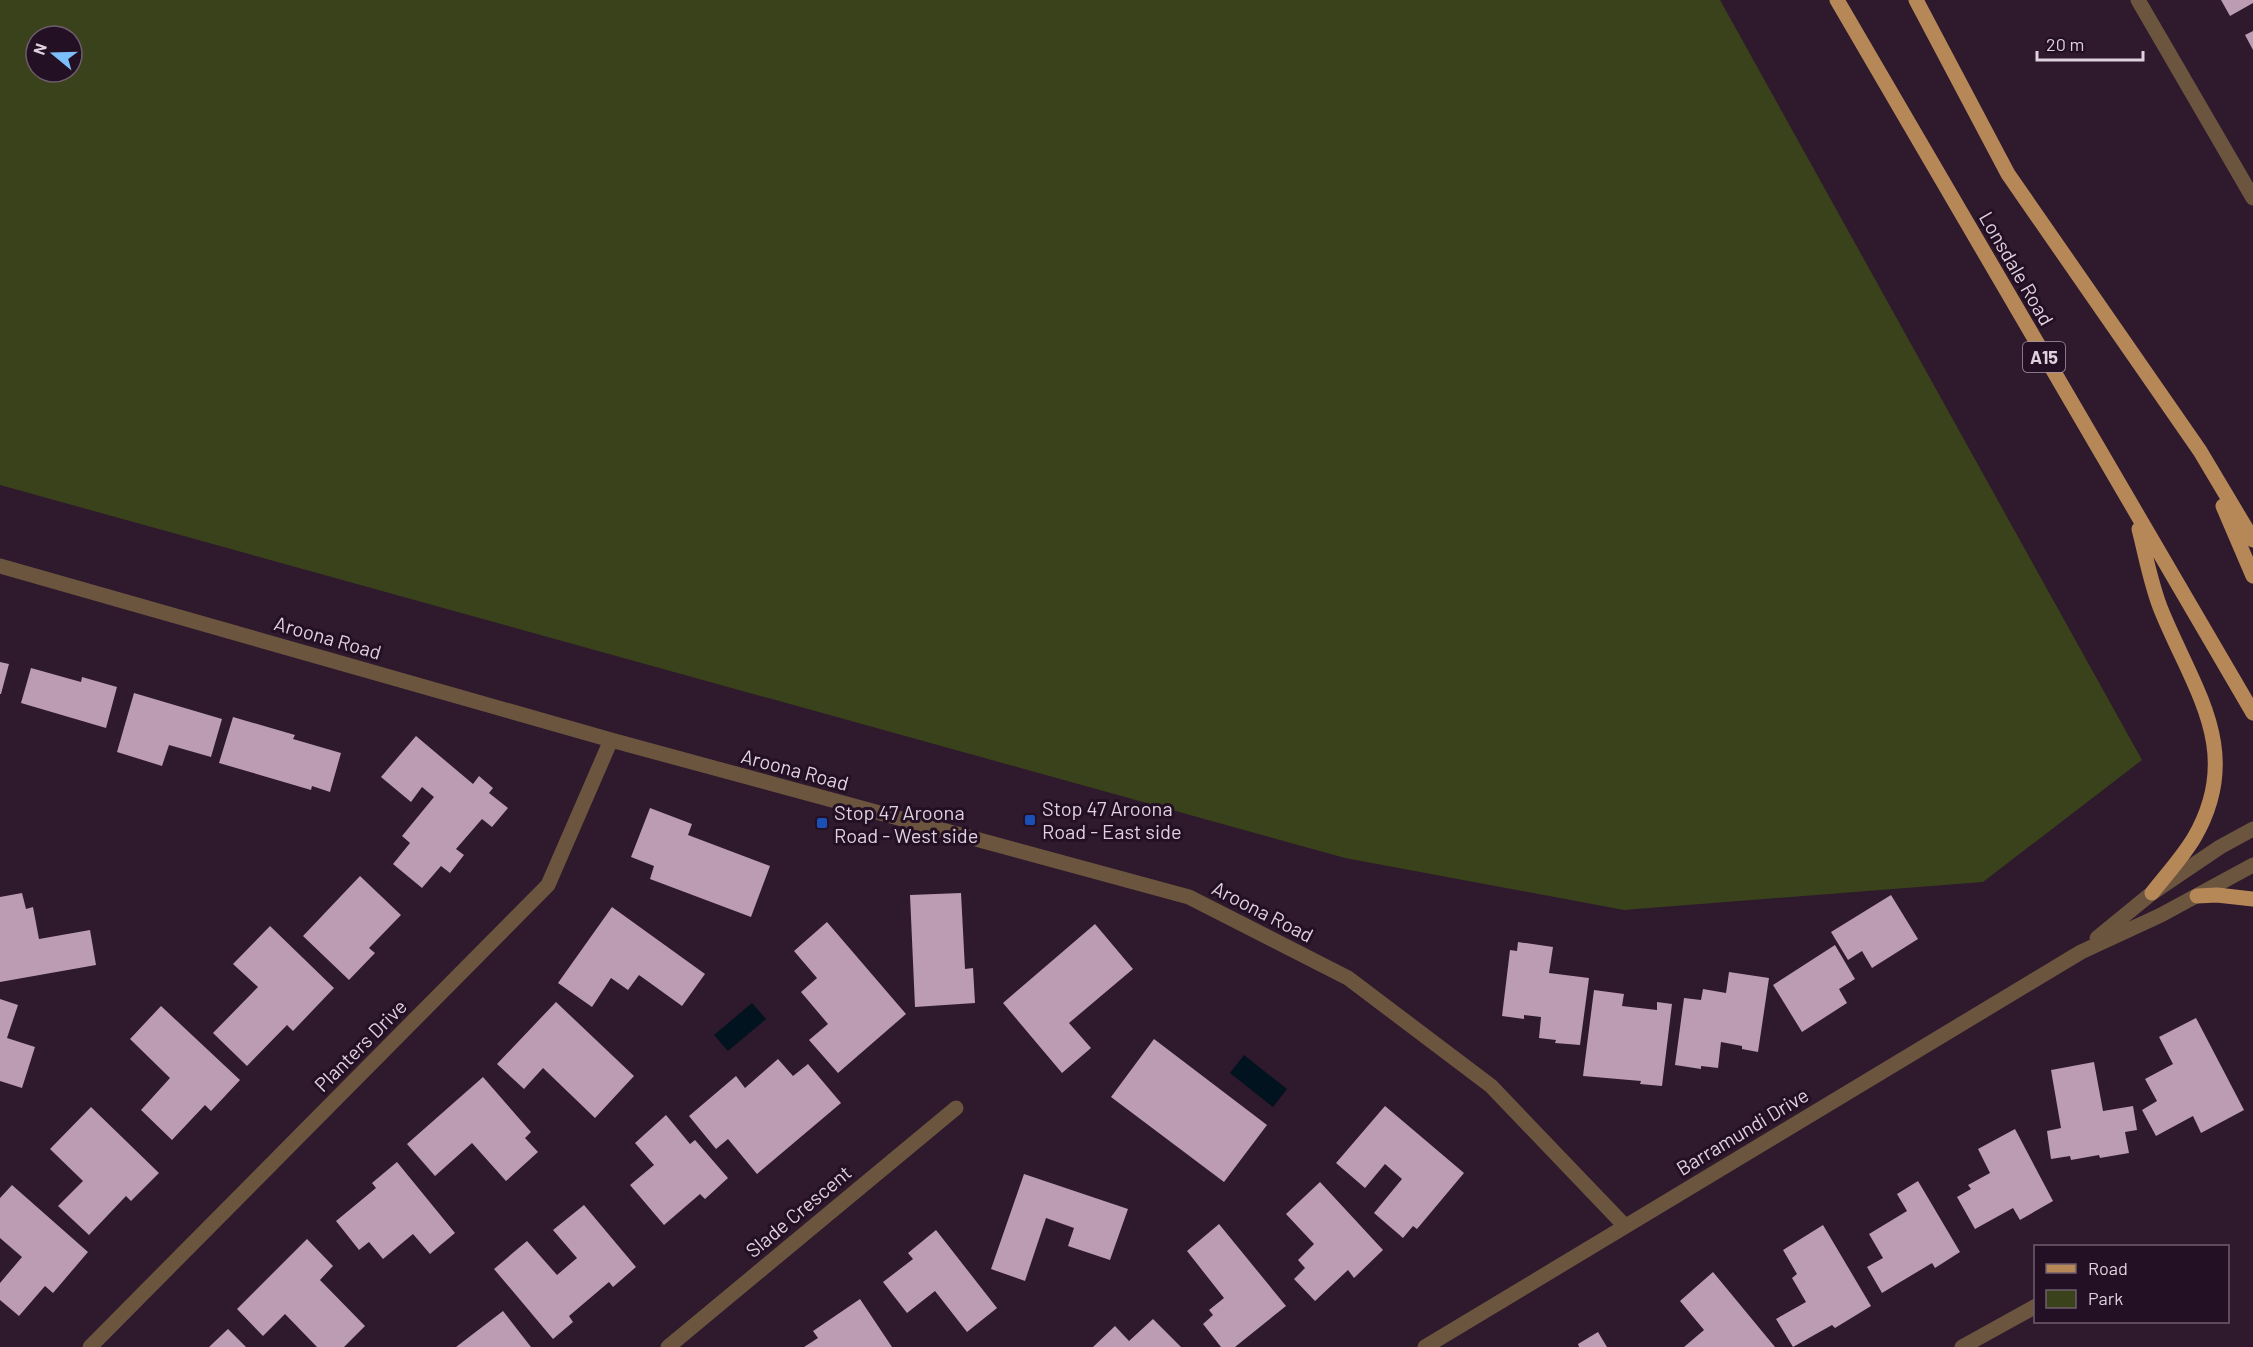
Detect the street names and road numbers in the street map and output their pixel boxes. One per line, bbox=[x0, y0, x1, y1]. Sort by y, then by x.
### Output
street label: Lonsdale Road bbox=[1975, 207, 2059, 329]
road number: A15 bbox=[2023, 342, 2065, 372]
street label: Aroona Road bbox=[272, 610, 384, 664]
street label: Aroona Road bbox=[739, 743, 851, 795]
street label: Aroona Road bbox=[1208, 875, 1318, 947]
street label: Planters Drive bbox=[309, 994, 411, 1096]
street label: Barramundi Drive bbox=[1672, 1082, 1812, 1180]
street label: Slade Crescent bbox=[740, 1160, 856, 1262]

